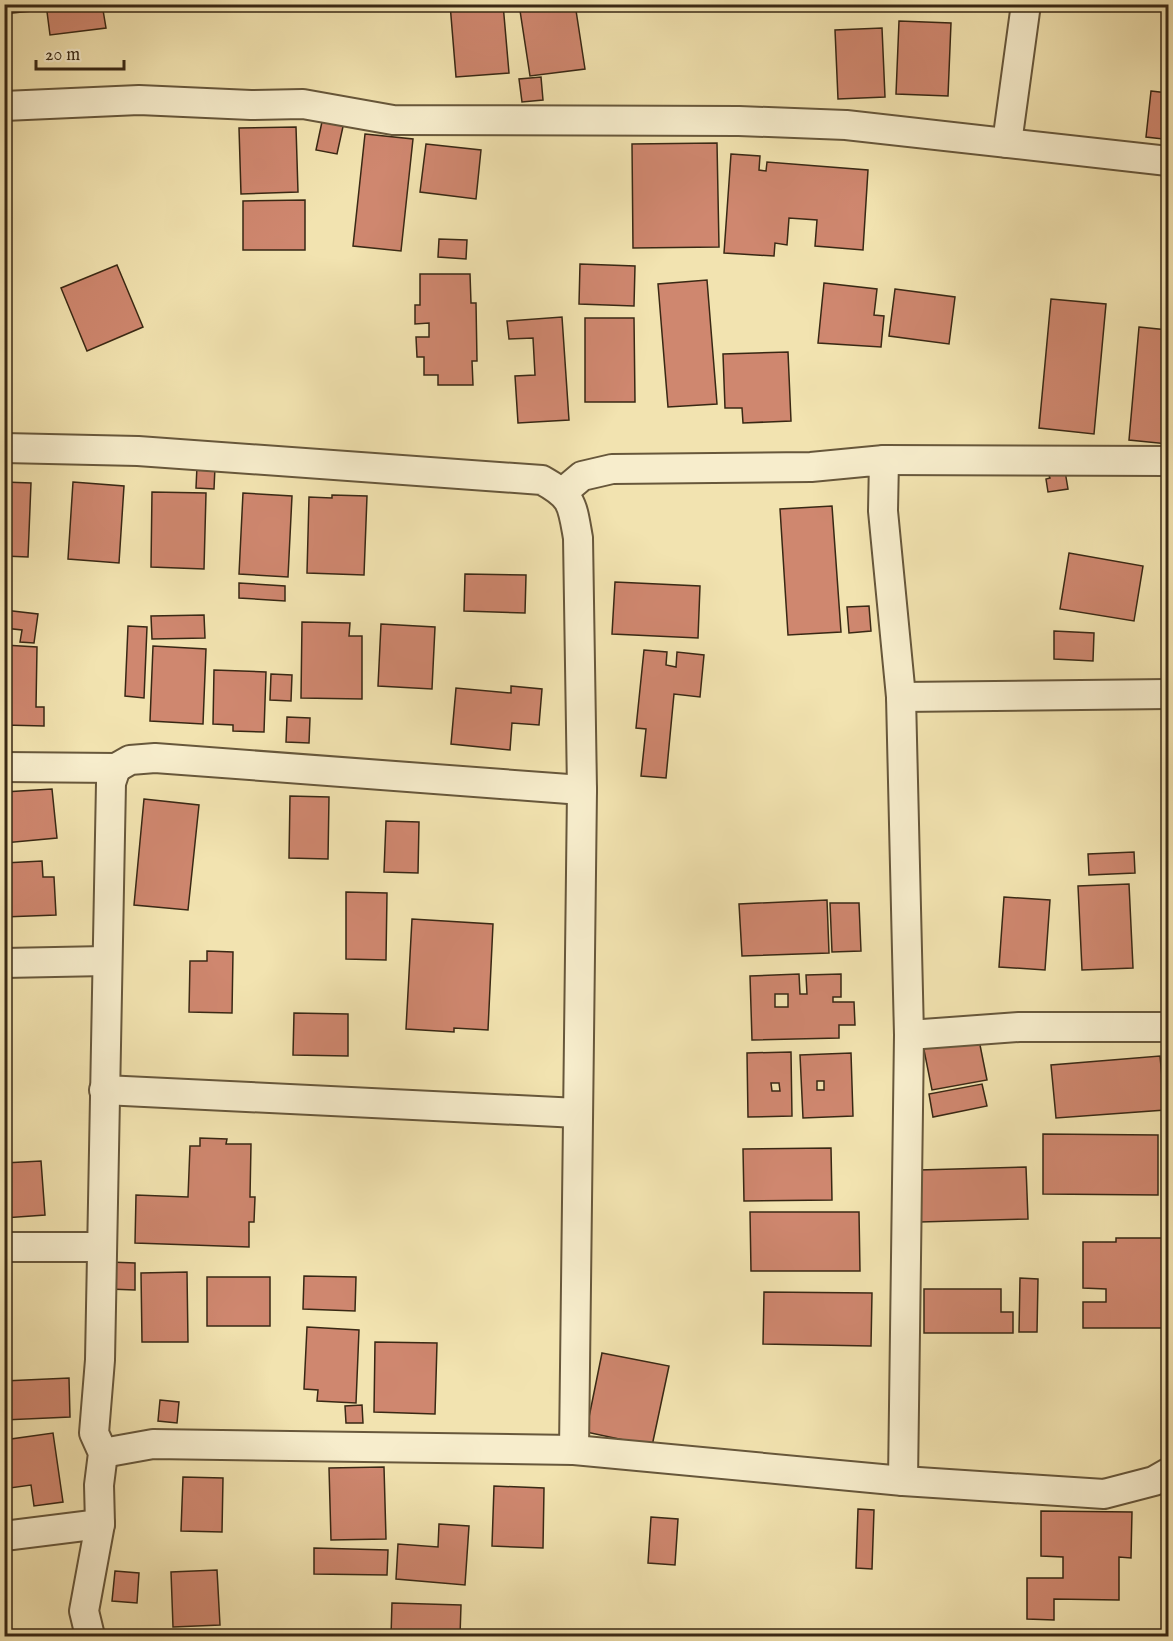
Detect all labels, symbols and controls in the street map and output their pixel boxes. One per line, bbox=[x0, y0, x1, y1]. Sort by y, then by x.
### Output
scale bar bbox=[36, 33, 124, 71]
text: 20 m bbox=[45, 44, 80, 67]

